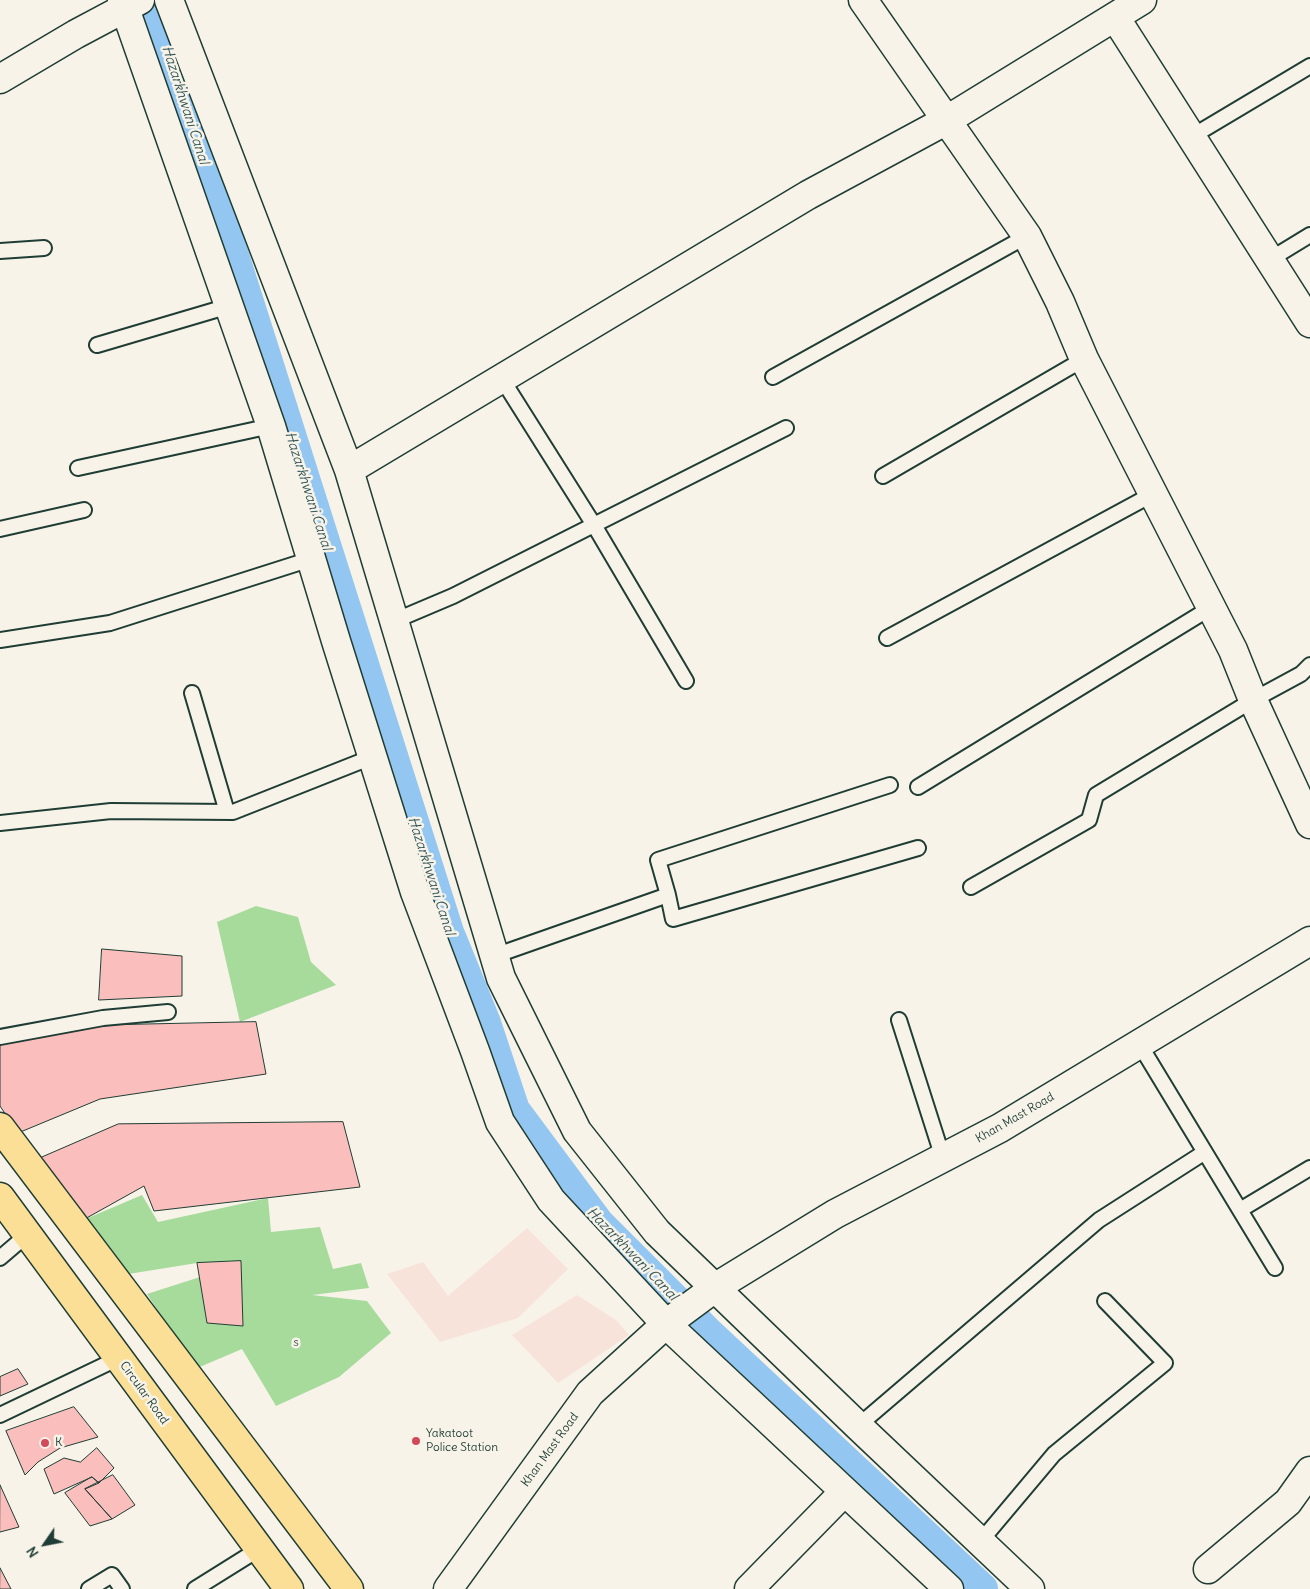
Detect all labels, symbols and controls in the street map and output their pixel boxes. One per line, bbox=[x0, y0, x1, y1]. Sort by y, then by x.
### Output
water label: Hazarkhwani Canal bbox=[158, 44, 212, 166]
water label: Hazarkhwani Canal bbox=[281, 430, 335, 552]
water label: Hazarkhwani Canal bbox=[404, 815, 458, 937]
street label: Khan Mast Road bbox=[973, 1090, 1057, 1146]
water label: Hazarkhwani Canal bbox=[583, 1204, 681, 1304]
park label: s bbox=[293, 1336, 299, 1350]
street label: Circular Road bbox=[116, 1359, 172, 1427]
street label: Khan Mast Road bbox=[518, 1410, 582, 1490]
place label: Yakatoot Police Station bbox=[426, 1427, 498, 1455]
marker: Yakatoot Police Station bbox=[410, 1435, 422, 1447]
place label: K bbox=[55, 1436, 62, 1450]
marker: K bbox=[39, 1437, 51, 1449]
north arrow bbox=[20, 1519, 70, 1569]
text: N bbox=[22, 1543, 43, 1561]

